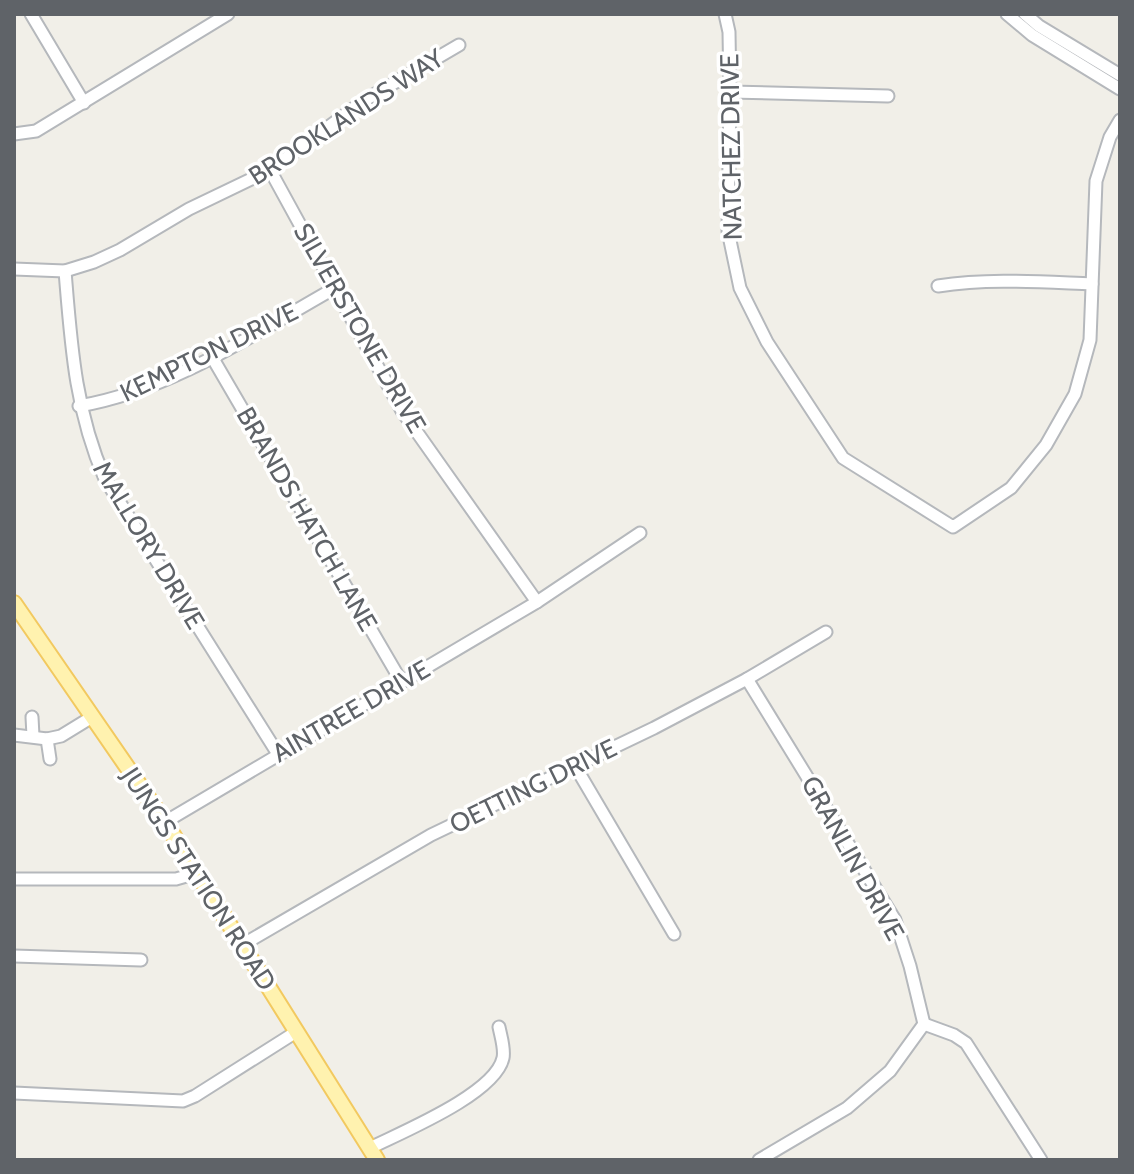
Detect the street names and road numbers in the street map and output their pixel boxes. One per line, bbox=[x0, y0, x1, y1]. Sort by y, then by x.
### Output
street label: BROOKLANDS WAY bbox=[243, 42, 450, 192]
street label: NATCHEZ DRIVE bbox=[713, 53, 749, 241]
street label: SILVERSTONE DRIVE bbox=[287, 218, 433, 438]
street label: KEMPTON DRIVE bbox=[115, 295, 303, 409]
street label: BRANDS HATCH LANE bbox=[230, 401, 384, 637]
street label: MALLORY DRIVE bbox=[86, 455, 212, 635]
street label: AINTREE DRIVE bbox=[267, 653, 435, 769]
street label: OETTING DRIVE bbox=[444, 732, 622, 840]
street label: JUNGS STATION ROAD bbox=[114, 761, 283, 997]
street label: GRANLIN DRIVE bbox=[795, 770, 911, 946]

